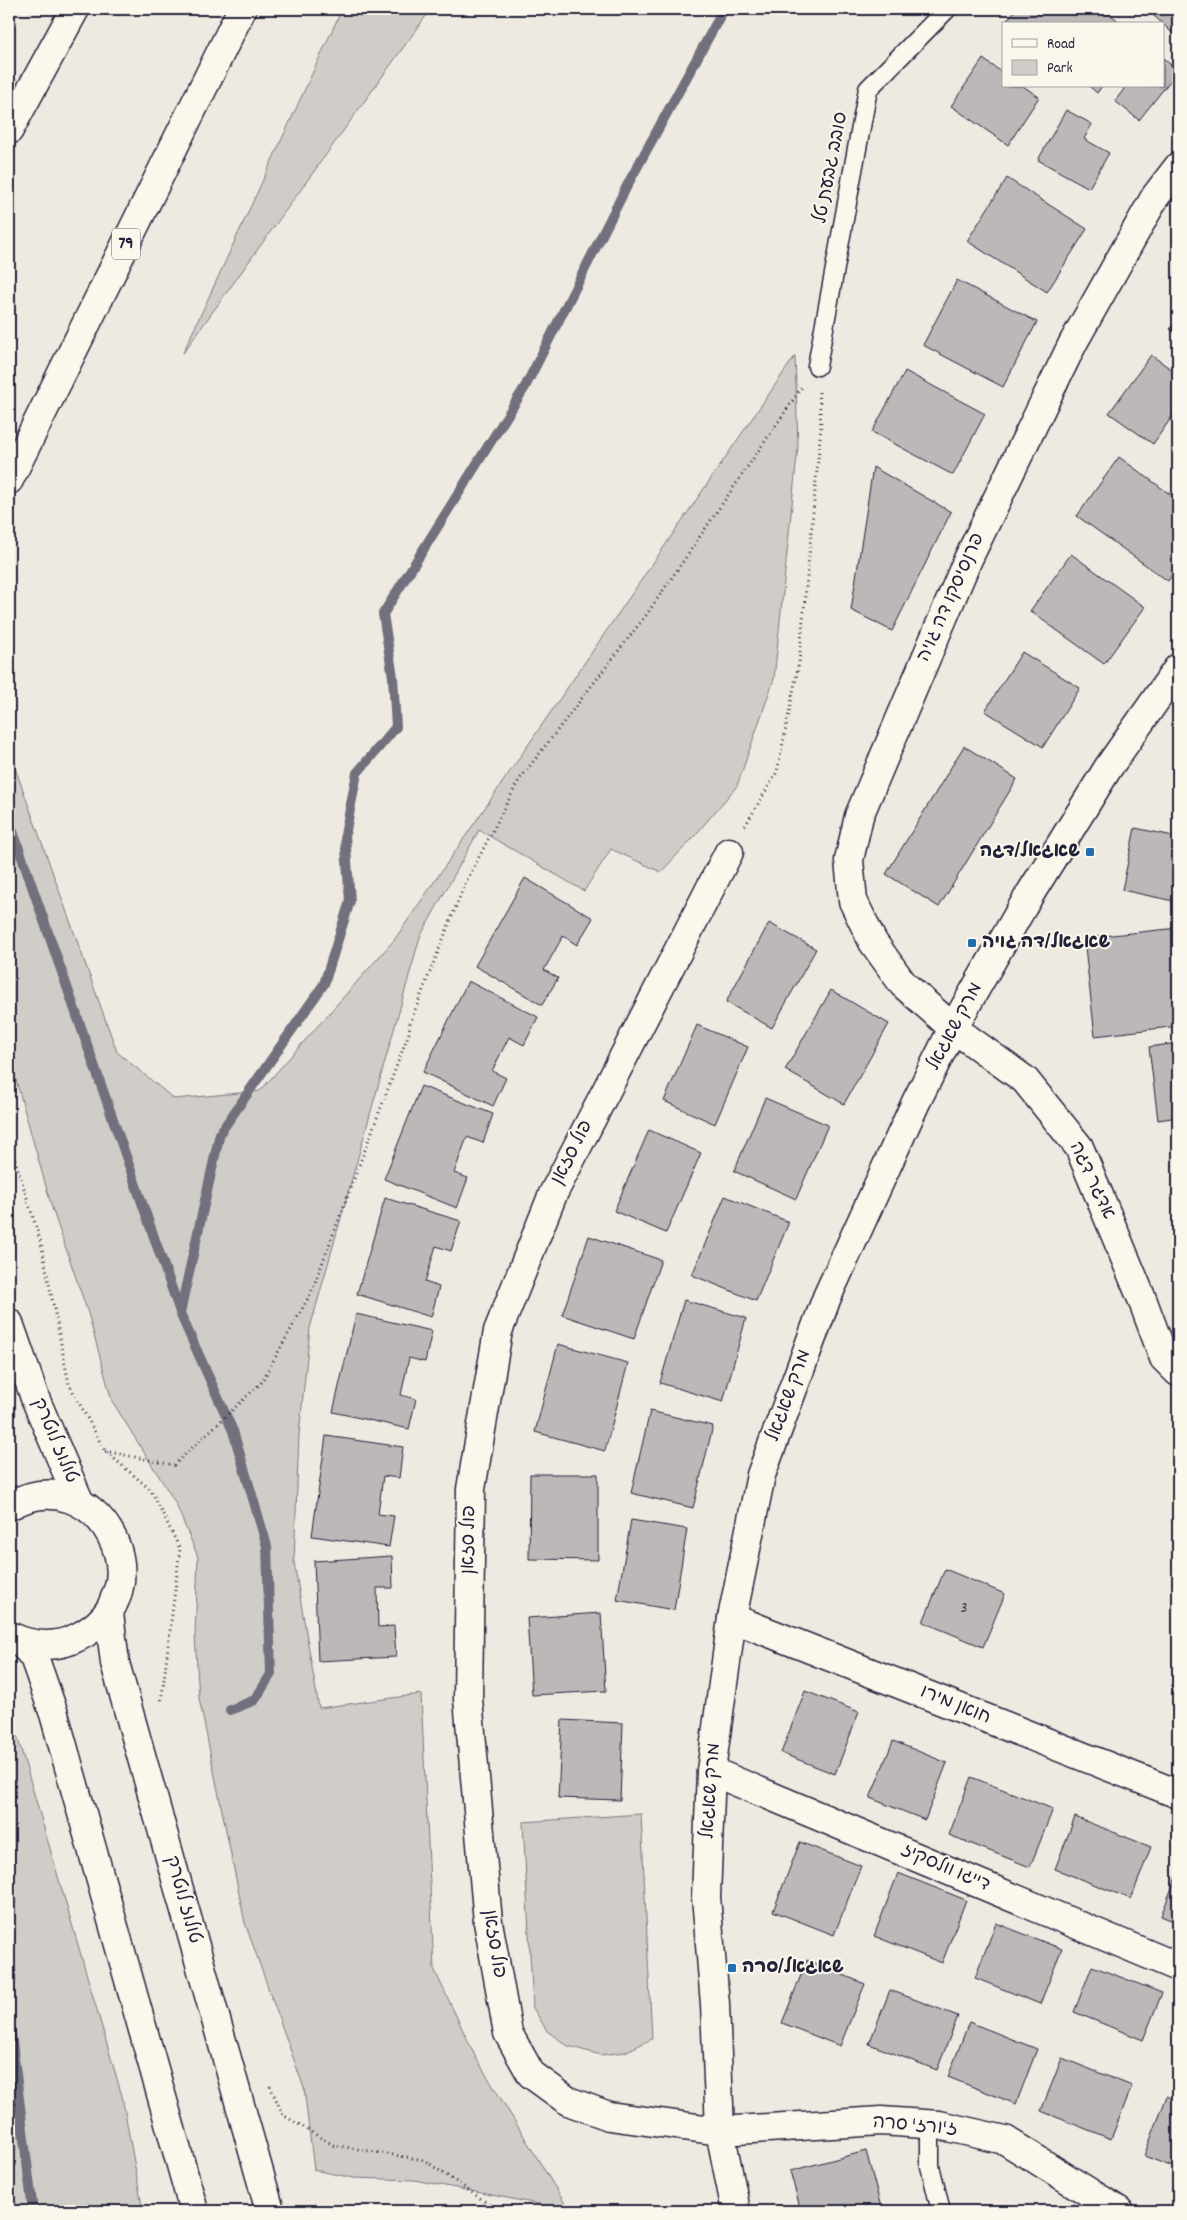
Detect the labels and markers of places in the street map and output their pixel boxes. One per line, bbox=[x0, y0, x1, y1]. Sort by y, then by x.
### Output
place label: שאגאל/דגה bbox=[980, 839, 1080, 866]
marker: שאגאל/דגה bbox=[1084, 846, 1096, 858]
place label: שאגאל/דה גויה bbox=[982, 930, 1111, 957]
marker: שאגאל/דה גויה bbox=[966, 937, 978, 949]
place label: שאגאל/סרה bbox=[742, 1955, 844, 1982]
marker: שאגאל/סרה bbox=[726, 1962, 738, 1974]

